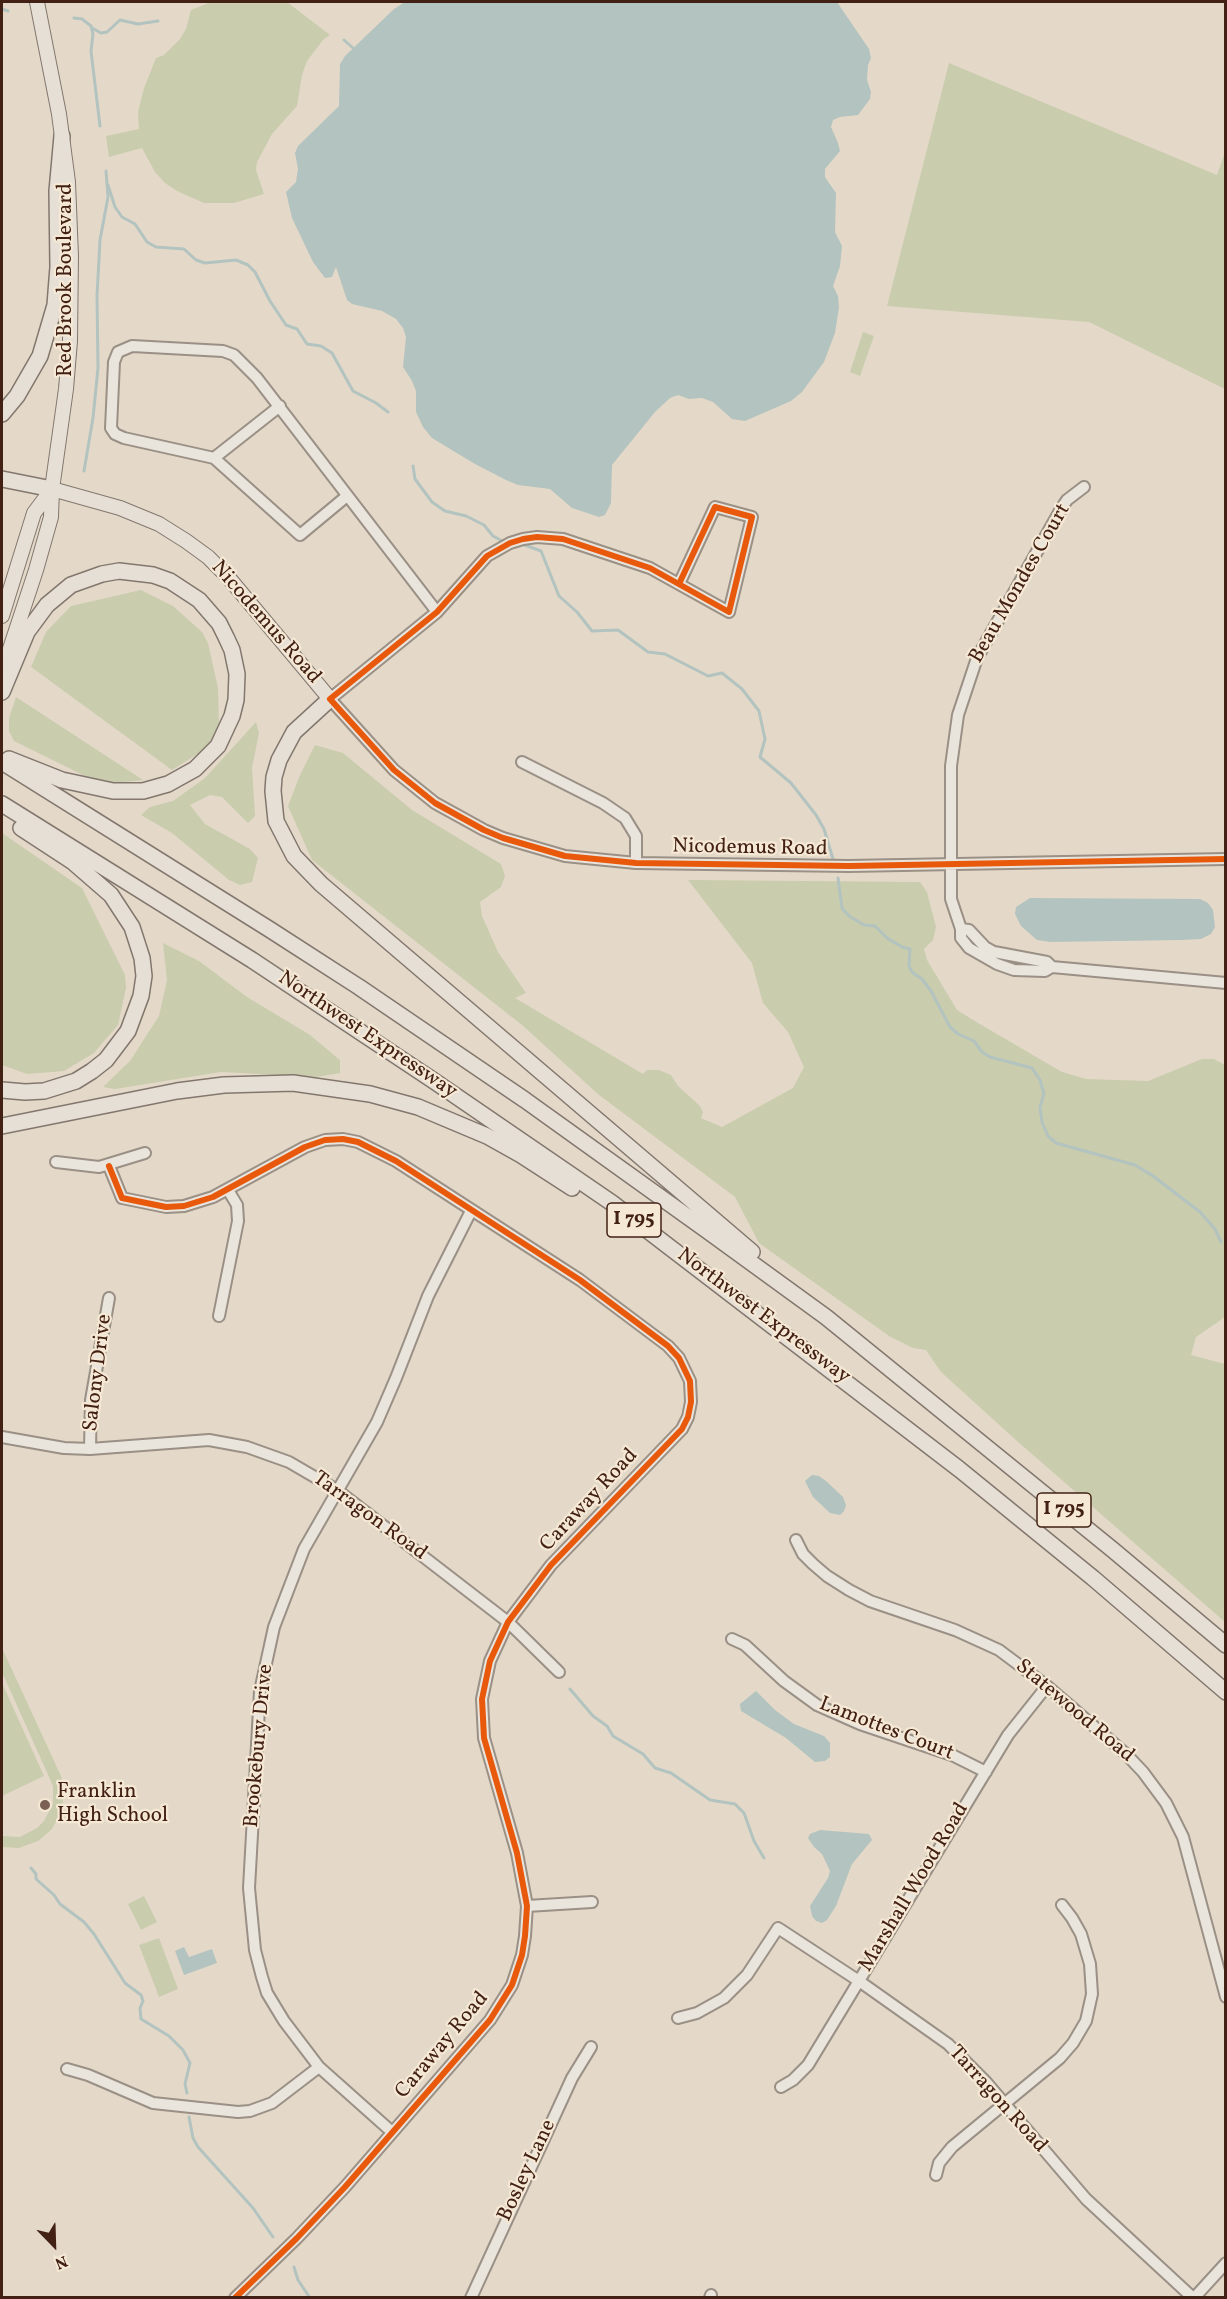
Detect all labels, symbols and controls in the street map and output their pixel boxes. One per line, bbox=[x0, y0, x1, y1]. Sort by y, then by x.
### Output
street label: Red Brook Boulevard bbox=[54, 183, 80, 377]
street label: Beau Mondes Court bbox=[965, 500, 1077, 668]
street label: Nicodemus Road bbox=[205, 556, 325, 690]
street label: Nicodemus Road bbox=[672, 835, 828, 863]
street label: Northwest Expressway bbox=[273, 967, 461, 1105]
road number: I 795 bbox=[607, 1203, 661, 1237]
street label: Northwest Expressway bbox=[671, 1244, 855, 1390]
street label: Salony Drive bbox=[79, 1313, 119, 1433]
street label: Caraway Road bbox=[536, 1444, 644, 1558]
street label: Tarragon Road bbox=[307, 1467, 431, 1567]
road number: I 795 bbox=[1037, 1493, 1091, 1527]
street label: Statewood Road bbox=[1009, 1655, 1139, 1769]
street label: Brookebury Drive bbox=[240, 1663, 280, 1829]
street label: Lamottes Court bbox=[815, 1693, 957, 1767]
place label: Franklin High School bbox=[57, 1780, 168, 1830]
marker: Franklin High School bbox=[38, 1798, 52, 1812]
street label: Marshall Wood Road bbox=[855, 1799, 975, 1977]
street label: Caraway Road bbox=[391, 1987, 495, 2105]
street label: Tarragon Road bbox=[942, 2041, 1052, 2159]
street label: Bosley Lane bbox=[493, 2116, 563, 2226]
north arrow bbox=[24, 2215, 84, 2275]
text: N bbox=[51, 2249, 71, 2274]

